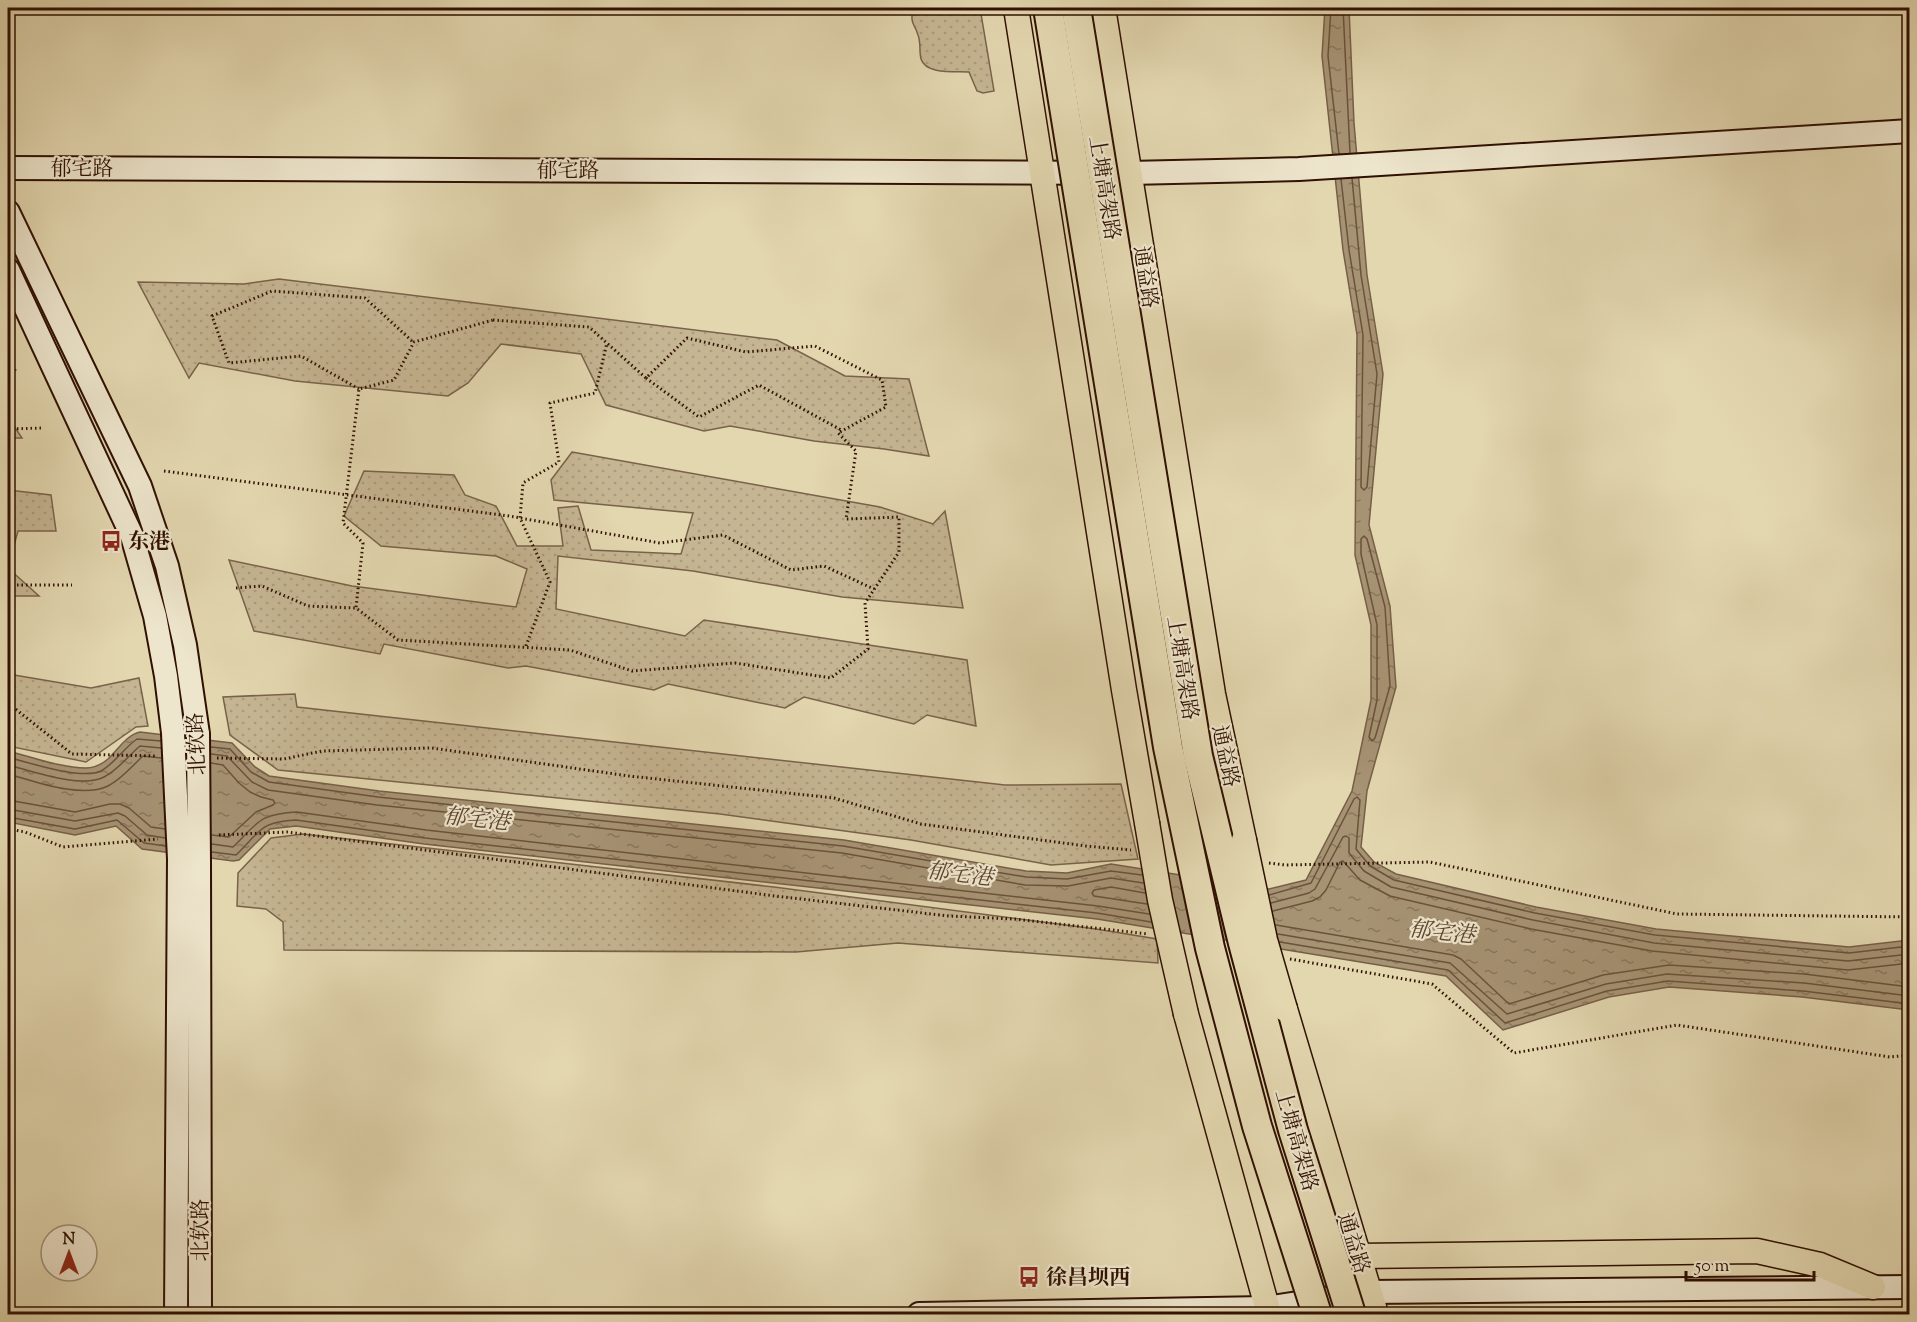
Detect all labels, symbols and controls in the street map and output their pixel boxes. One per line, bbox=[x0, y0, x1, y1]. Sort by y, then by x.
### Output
street label: 上塘高架路 bbox=[1080, 134, 1126, 243]
street label: 郁宅路 bbox=[51, 155, 114, 185]
street label: 郁宅路 bbox=[537, 157, 600, 187]
street label: 通益路 bbox=[1124, 244, 1164, 311]
place label: 东港 bbox=[128, 528, 170, 558]
bus stop icon: 东港 bbox=[99, 529, 123, 553]
street label: 上塘高架路 bbox=[1158, 614, 1204, 723]
street label: 北软路 bbox=[181, 712, 215, 776]
street label: 通益路 bbox=[1203, 722, 1245, 790]
water label: 郁宅港 bbox=[442, 802, 514, 841]
water label: 郁宅港 bbox=[925, 856, 997, 896]
water label: 郁宅港 bbox=[1407, 915, 1479, 954]
street label: 上塘高架路 bbox=[1266, 1086, 1324, 1195]
street label: 北软路 bbox=[187, 1199, 217, 1262]
street label: 通益路 bbox=[1329, 1209, 1376, 1278]
north arrow bbox=[39, 1223, 99, 1283]
text: N bbox=[63, 1229, 76, 1252]
scale bar bbox=[1686, 1244, 1814, 1282]
text: 50 m bbox=[1694, 1254, 1730, 1280]
place label: 徐昌坝西 bbox=[1046, 1264, 1130, 1294]
bus stop icon: 徐昌坝西 bbox=[1017, 1265, 1041, 1289]

